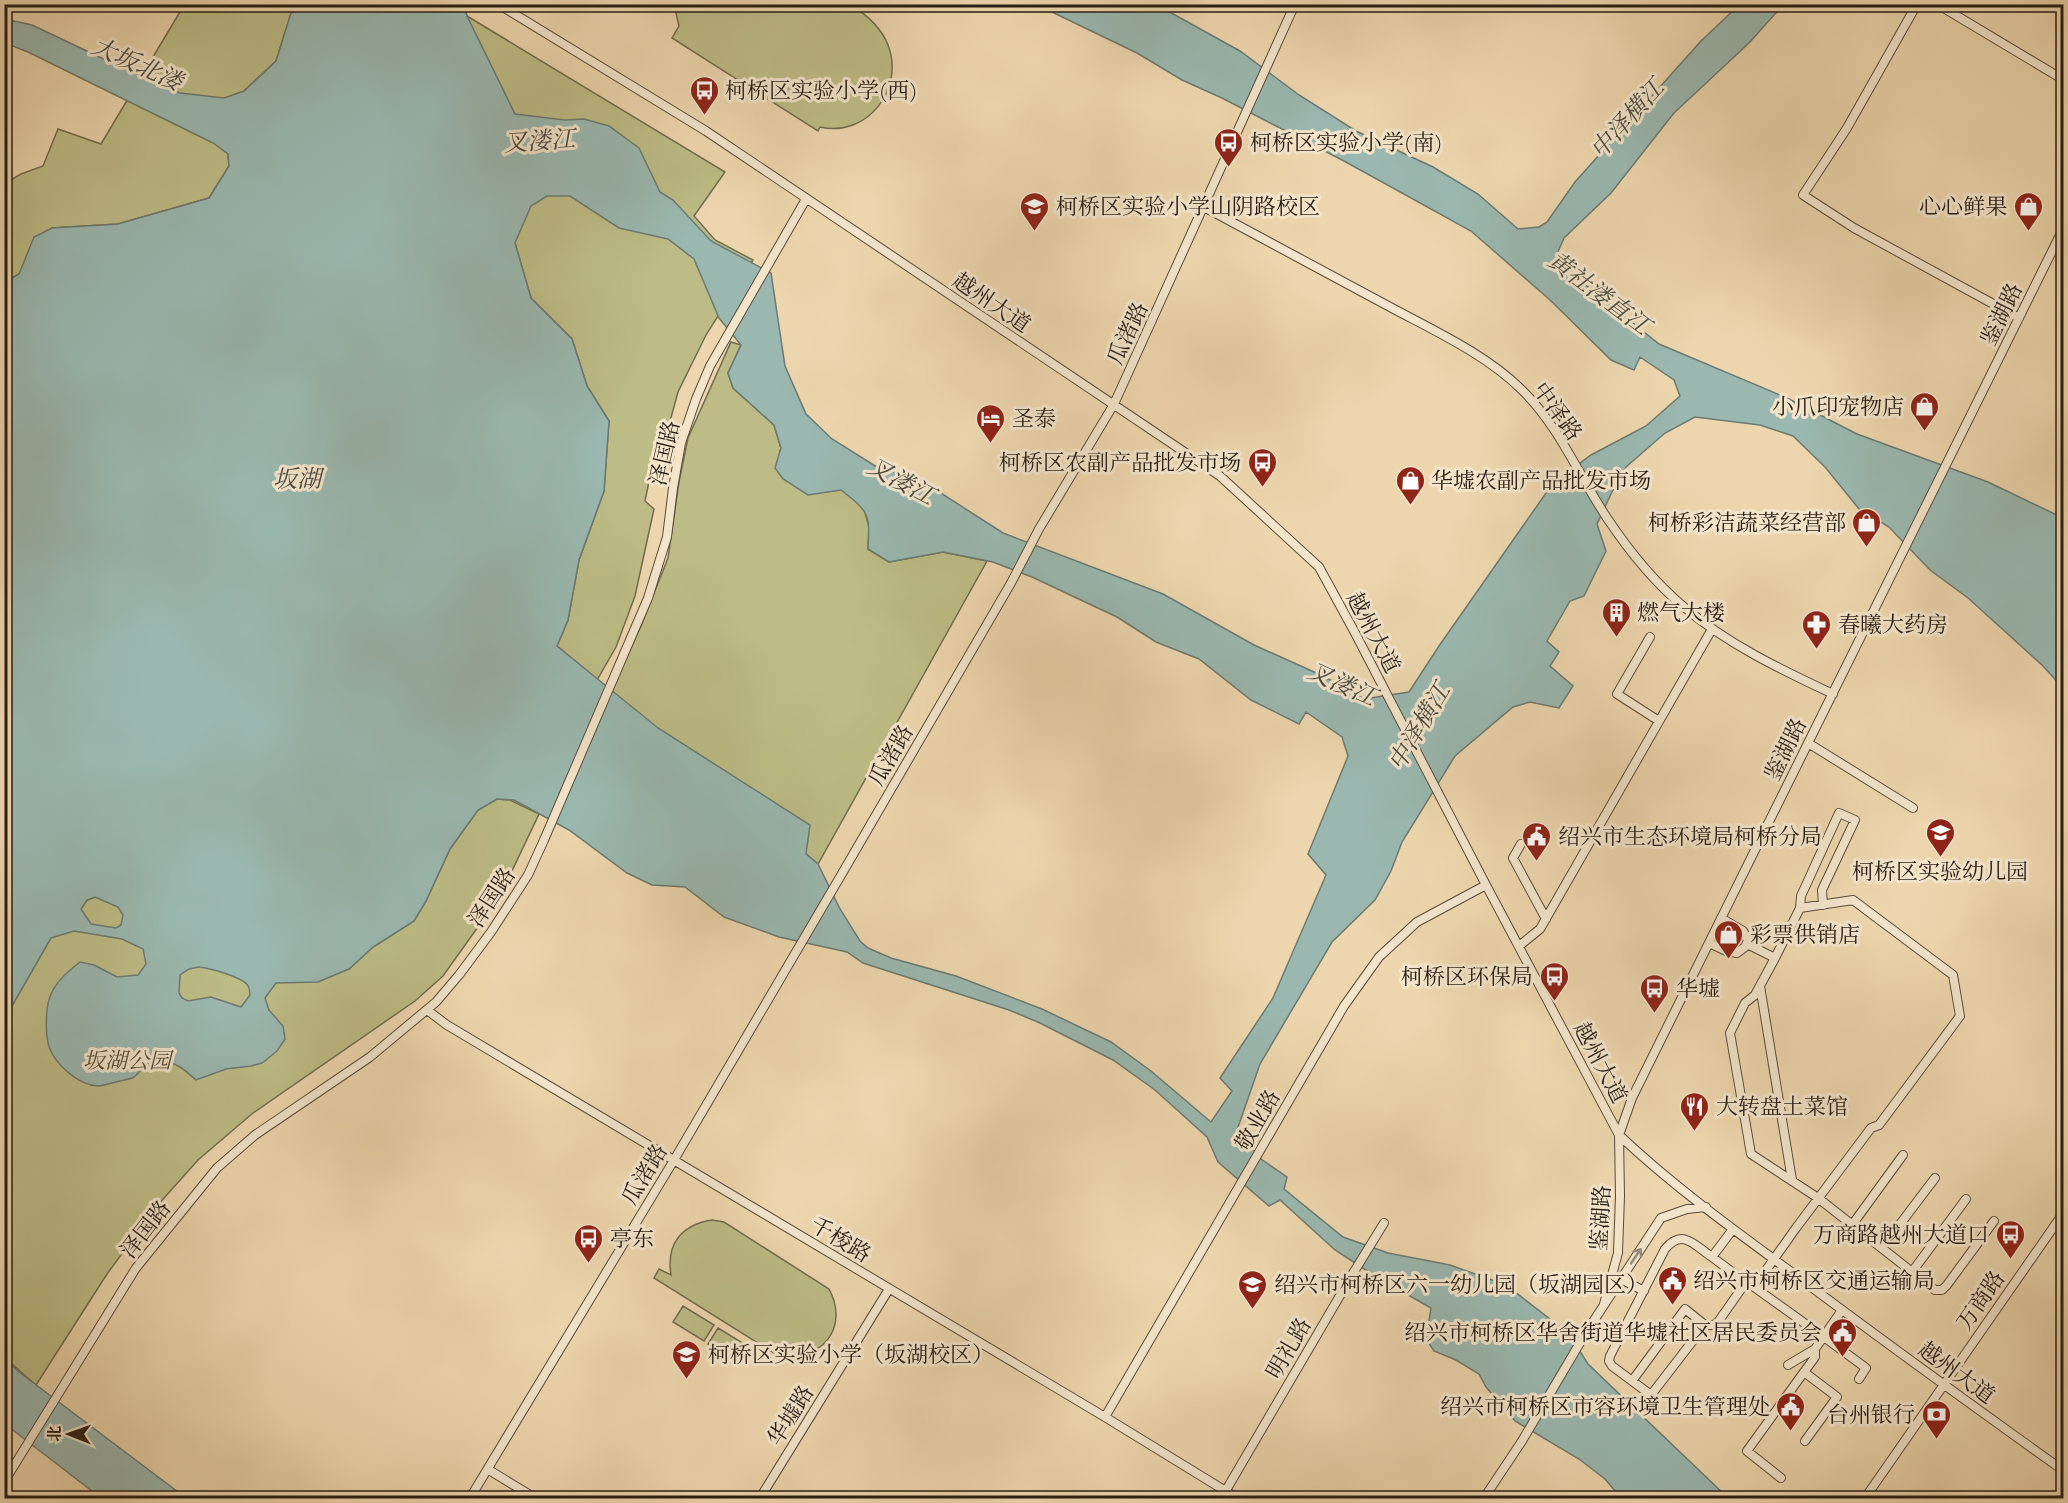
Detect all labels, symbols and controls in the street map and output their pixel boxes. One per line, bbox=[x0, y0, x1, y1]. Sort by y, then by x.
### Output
water label: 大坂北溇 bbox=[87, 33, 188, 97]
water label: 中泽横江 bbox=[1585, 72, 1672, 164]
bus stop icon: 柯桥区实验小学(西) bbox=[688, 74, 720, 116]
place label: 柯桥区实验小学(西) bbox=[725, 79, 917, 103]
water label: 叉溇江 bbox=[502, 126, 579, 157]
bus stop icon: 柯桥区实验小学(南) bbox=[1213, 126, 1245, 168]
place label: 柯桥区实验小学(南) bbox=[1250, 131, 1442, 155]
school or university icon: 柯桥区实验小学山阴路校区 bbox=[1019, 190, 1051, 232]
shop icon: 心心鲜果 bbox=[2012, 190, 2044, 232]
place label: 柯桥区实验小学山阴路校区 bbox=[1056, 195, 1320, 219]
place label: 心心鲜果 bbox=[1919, 195, 2007, 219]
water label: 黄社溇直江 bbox=[1543, 247, 1657, 342]
street label: 越州大道 bbox=[948, 268, 1035, 337]
street label: 鉴湖路 bbox=[1977, 280, 2027, 349]
street label: 瓜渚路 bbox=[1103, 298, 1153, 368]
street label: 中泽路 bbox=[1528, 378, 1586, 445]
shop icon: 小爪印宠物店 bbox=[1909, 390, 1941, 432]
place label: 小爪印宠物店 bbox=[1772, 395, 1904, 419]
hotel icon: 圣泰 bbox=[975, 402, 1007, 444]
place label: 圣泰 bbox=[1012, 407, 1056, 431]
street label: 泽国路 bbox=[646, 418, 684, 488]
bus stop icon: 柯桥区农副产品批发市场 bbox=[1246, 446, 1278, 488]
place label: 柯桥区农副产品批发市场 bbox=[999, 451, 1241, 475]
water label: 叉溇江 bbox=[863, 454, 941, 512]
shop icon: 华墟农副产品批发市场 bbox=[1394, 464, 1426, 506]
water label: 坂湖 bbox=[273, 467, 325, 493]
place label: 华墟农副产品批发市场 bbox=[1431, 469, 1651, 493]
shop icon: 柯桥彩洁蔬菜经营部 bbox=[1851, 506, 1883, 548]
place label: 柯桥彩洁蔬菜经营部 bbox=[1648, 511, 1846, 535]
street label: 越州大道 bbox=[1342, 588, 1404, 677]
building icon: 燃气大楼 bbox=[1600, 596, 1632, 638]
place label: 燃气大楼 bbox=[1637, 601, 1725, 625]
pharmacy icon: 春曦大药房 bbox=[1801, 608, 1833, 650]
place label: 春曦大药房 bbox=[1838, 613, 1948, 637]
water label: 叉溇江 bbox=[1303, 658, 1383, 713]
water label: 中泽横江 bbox=[1383, 677, 1457, 775]
street label: 鉴湖路 bbox=[1761, 715, 1811, 784]
street label: 瓜渚路 bbox=[864, 721, 918, 790]
school or university icon: 柯桥区实验幼儿园 bbox=[1924, 816, 1956, 858]
public building icon: 绍兴市生态环境局柯桥分局 bbox=[1521, 820, 1553, 862]
place label: 绍兴市生态环境局柯桥分局 bbox=[1558, 825, 1822, 849]
place label: 柯桥区实验幼儿园 bbox=[1852, 860, 2028, 884]
street label: 泽国路 bbox=[464, 863, 520, 932]
shop icon: 彩票供销店 bbox=[1713, 918, 1745, 960]
place label: 彩票供销店 bbox=[1750, 923, 1860, 947]
bus stop icon: 柯桥区环保局 bbox=[1538, 960, 1570, 1002]
place label: 柯桥区环保局 bbox=[1401, 965, 1533, 989]
bus stop icon: 华墟 bbox=[1639, 972, 1671, 1014]
place label: 华墟 bbox=[1676, 977, 1720, 1001]
street label: 越州大道 bbox=[1569, 1018, 1631, 1107]
park label: 坂湖公园 bbox=[83, 1049, 174, 1073]
street label: 敬业路 bbox=[1231, 1086, 1285, 1155]
restaurant icon: 大转盘土菜馆 bbox=[1679, 1090, 1711, 1132]
place label: 大转盘土菜馆 bbox=[1716, 1095, 1848, 1119]
street label: 瓜渚路 bbox=[618, 1140, 672, 1209]
street label: 鉴湖路 bbox=[1587, 1184, 1615, 1252]
street label: 泽国路 bbox=[116, 1196, 176, 1263]
street label: 千梭路 bbox=[806, 1213, 875, 1267]
bus stop icon: 万商路越州大道口 bbox=[1994, 1218, 2026, 1260]
bus stop icon: 亭东 bbox=[573, 1222, 605, 1264]
place label: 万商路越州大道口 bbox=[1813, 1223, 1989, 1247]
place label: 亭东 bbox=[610, 1227, 654, 1251]
one-way arrow bbox=[1631, 1248, 1643, 1265]
public building icon: 绍兴市柯桥区交通运输局 bbox=[1656, 1264, 1688, 1306]
street label: 万商路 bbox=[1952, 1267, 2010, 1334]
school or university icon: 绍兴市柯桥区六一幼儿园（坂湖园区） bbox=[1237, 1268, 1269, 1310]
place label: 绍兴市柯桥区交通运输局 bbox=[1693, 1269, 1935, 1293]
place label: 绍兴市柯桥区六一幼儿园（坂湖园区） bbox=[1274, 1273, 1648, 1297]
street label: 明礼路 bbox=[1262, 1314, 1316, 1383]
public building icon: 绍兴市柯桥区华舍街道华墟社区居民委员会 bbox=[1827, 1316, 1859, 1358]
place label: 绍兴市柯桥区华舍街道华墟社区居民委员会 bbox=[1404, 1321, 1822, 1345]
street label: 越州大道 bbox=[1914, 1337, 1999, 1408]
school or university icon: 柯桥区实验小学（坂湖校区） bbox=[671, 1338, 703, 1380]
place label: 柯桥区实验小学（坂湖校区） bbox=[708, 1343, 994, 1367]
street label: 华墟路 bbox=[763, 1381, 819, 1450]
public building icon: 绍兴市柯桥区市容环境卫生管理处 bbox=[1775, 1390, 1807, 1432]
place label: 绍兴市柯桥区市容环境卫生管理处 bbox=[1440, 1395, 1770, 1419]
bank icon: 台州银行 bbox=[1920, 1398, 1952, 1440]
place label: 台州银行 bbox=[1827, 1403, 1915, 1427]
north arrow bbox=[39, 1404, 99, 1464]
text: 北 bbox=[46, 1426, 64, 1442]

